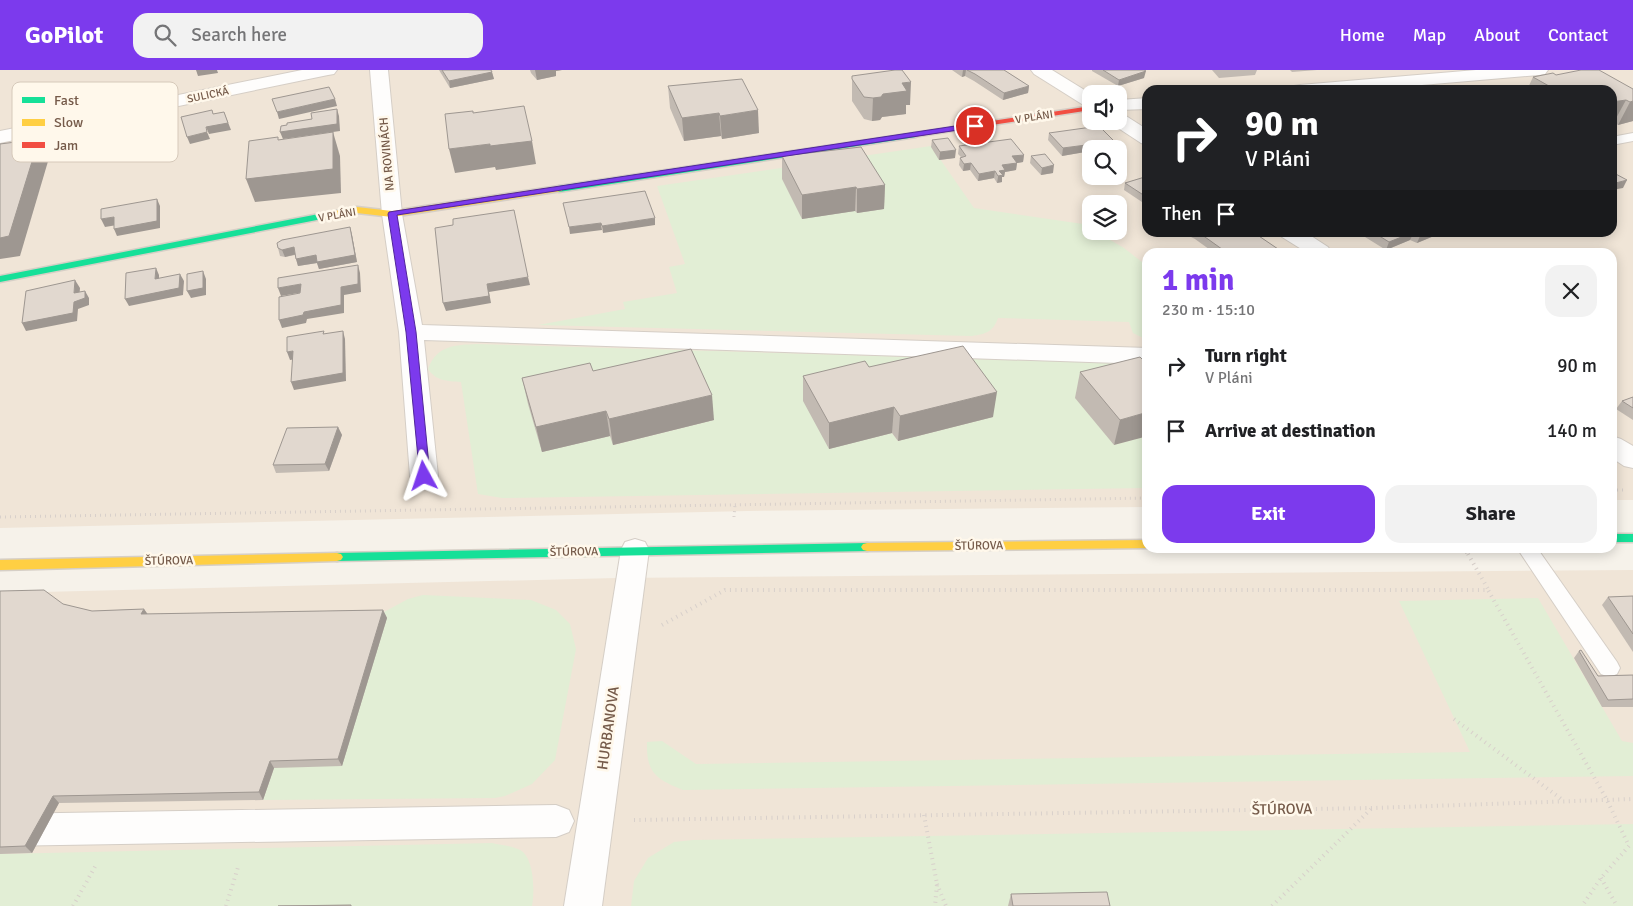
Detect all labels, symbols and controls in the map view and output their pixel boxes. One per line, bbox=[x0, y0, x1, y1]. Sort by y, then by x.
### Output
search box bbox=[133, 13, 483, 58]
text: GoPilot bbox=[25, 20, 103, 50]
icon: search bbox=[151, 21, 179, 49]
text: Search here bbox=[191, 23, 287, 47]
text: Home bbox=[1340, 24, 1385, 46]
text: Map bbox=[1413, 24, 1446, 46]
text: About bbox=[1474, 24, 1520, 46]
text: Contact bbox=[1548, 24, 1608, 46]
legend bbox=[12, 82, 178, 162]
street label: SULICKÁ bbox=[186, 83, 230, 106]
map controls bbox=[1082, 85, 1127, 240]
button: sound bbox=[1082, 85, 1127, 130]
text: Fast bbox=[54, 92, 79, 109]
text: 90 m bbox=[1245, 102, 1319, 145]
pin bbox=[954, 105, 996, 147]
icon: right bbox=[1162, 105, 1227, 170]
street label: V PLÁNI bbox=[1014, 107, 1054, 126]
icon: arrive bbox=[961, 112, 989, 140]
text: Slow bbox=[54, 114, 83, 131]
street label: NA ROVINÁCH bbox=[376, 116, 398, 192]
text: Jam bbox=[54, 137, 78, 154]
button: search bbox=[1082, 140, 1127, 185]
text: V Pláni bbox=[1245, 145, 1311, 172]
button: layers bbox=[1082, 195, 1127, 240]
icon: arrive bbox=[1212, 200, 1240, 228]
text: Then bbox=[1162, 202, 1202, 226]
street label: V PLÁNI bbox=[317, 204, 357, 225]
text: 1 min bbox=[1162, 262, 1234, 299]
button: close bbox=[1545, 265, 1597, 317]
text: 230 m · 15:10 bbox=[1162, 300, 1255, 320]
text: Turn right bbox=[1205, 344, 1287, 368]
icon: right bbox=[1162, 352, 1190, 380]
text: 90 m bbox=[1557, 354, 1597, 378]
text: V Pláni bbox=[1205, 368, 1253, 388]
icon: arrive bbox=[1162, 417, 1190, 445]
text: Arrive at destination bbox=[1205, 419, 1376, 443]
text: 140 m bbox=[1547, 419, 1597, 443]
position arrow bbox=[397, 449, 449, 501]
button: Exit bbox=[1162, 485, 1375, 543]
button: Share bbox=[1385, 485, 1597, 543]
street label: ŠTÚROVA bbox=[955, 538, 1004, 554]
street label: ŠTÚROVA bbox=[550, 544, 599, 560]
street label: ŠTÚROVA bbox=[145, 553, 194, 569]
street label: HURBANOVA bbox=[593, 685, 623, 771]
street label: ŠTÚROVA bbox=[1251, 798, 1313, 819]

